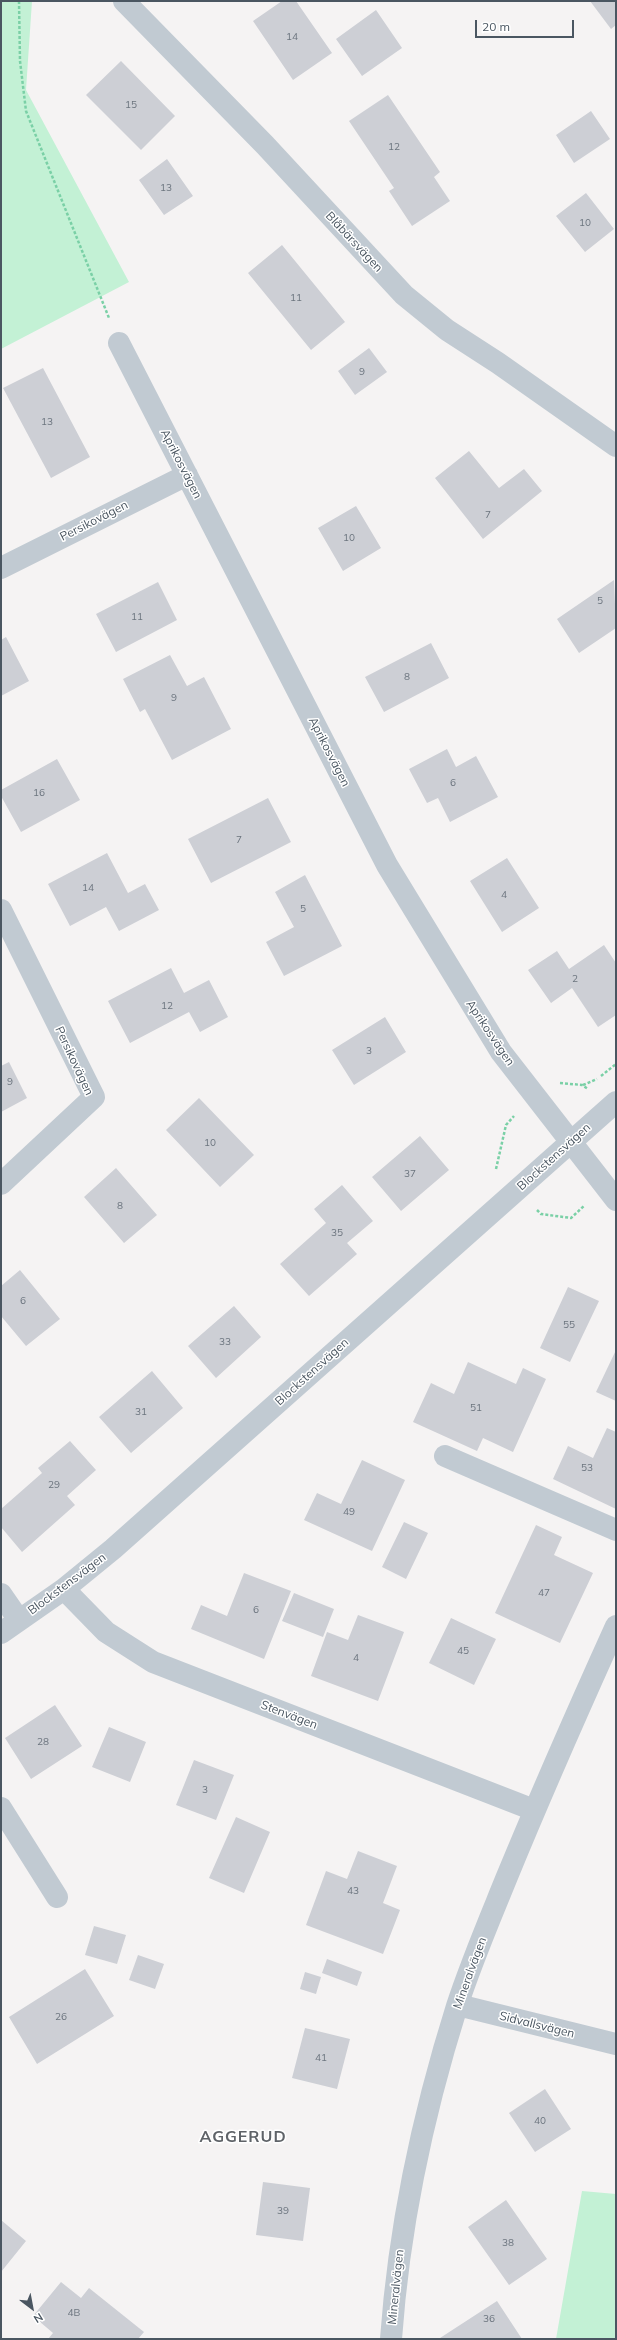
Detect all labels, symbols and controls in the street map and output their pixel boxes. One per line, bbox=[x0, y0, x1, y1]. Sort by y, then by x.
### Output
scale bar bbox=[477, 12, 576, 38]
text: 20 m bbox=[482, 19, 510, 34]
house number: 14 bbox=[286, 31, 298, 43]
house number: 15 bbox=[125, 99, 137, 111]
house number: 12 bbox=[388, 141, 400, 153]
house number: 13 bbox=[160, 182, 172, 194]
street label: Blåbärsvägen bbox=[322, 209, 386, 275]
house number: 10 bbox=[579, 217, 591, 229]
house number: 11 bbox=[290, 292, 302, 304]
house number: 9 bbox=[359, 366, 365, 378]
house number: 13 bbox=[41, 416, 53, 428]
street label: Aprikosvägen bbox=[157, 427, 205, 501]
street label: Persikovägen bbox=[58, 498, 130, 544]
house number: 7 bbox=[485, 509, 491, 521]
house number: 10 bbox=[343, 532, 355, 544]
house number: 5 bbox=[597, 595, 603, 607]
house number: 11 bbox=[131, 611, 143, 623]
house number: 8 bbox=[404, 671, 410, 683]
house number: 9 bbox=[171, 692, 177, 704]
street label: Aprikosvägen bbox=[305, 715, 353, 789]
house number: 6 bbox=[450, 777, 456, 789]
house number: 16 bbox=[33, 787, 45, 799]
house number: 7 bbox=[236, 834, 242, 846]
house number: 14 bbox=[82, 882, 94, 894]
house number: 4 bbox=[501, 889, 507, 901]
house number: 5 bbox=[300, 903, 306, 915]
house number: 2 bbox=[572, 973, 578, 985]
street label: Aprikosvägen bbox=[463, 997, 517, 1069]
house number: 12 bbox=[161, 1000, 173, 1012]
street label: Persikovägen bbox=[52, 1024, 96, 1098]
house number: 3 bbox=[366, 1045, 372, 1057]
house number: 9 bbox=[7, 1076, 13, 1088]
street label: Blockstensvägen bbox=[514, 1120, 594, 1194]
house number: 10 bbox=[204, 1137, 216, 1149]
house number: 37 bbox=[404, 1168, 416, 1180]
house number: 8 bbox=[117, 1200, 123, 1212]
house number: 35 bbox=[331, 1227, 343, 1239]
house number: 6 bbox=[20, 1295, 26, 1307]
house number: 55 bbox=[563, 1319, 575, 1331]
street label: Blockstensvägen bbox=[272, 1335, 352, 1409]
house number: 33 bbox=[219, 1336, 231, 1348]
house number: 51 bbox=[470, 1402, 482, 1414]
house number: 31 bbox=[135, 1406, 147, 1418]
house number: 53 bbox=[581, 1462, 593, 1474]
house number: 29 bbox=[48, 1479, 60, 1491]
house number: 49 bbox=[343, 1506, 355, 1518]
street label: Blockstensvägen bbox=[25, 1550, 109, 1618]
house number: 47 bbox=[538, 1587, 550, 1599]
house number: 6 bbox=[253, 1604, 259, 1616]
house number: 45 bbox=[457, 1645, 469, 1657]
house number: 4 bbox=[353, 1652, 359, 1664]
street label: Stenvägen bbox=[259, 1698, 319, 1732]
house number: 28 bbox=[37, 1736, 49, 1748]
house number: 3 bbox=[202, 1784, 208, 1796]
house number: 43 bbox=[347, 1885, 359, 1897]
street label: Mineralvägen bbox=[450, 1935, 490, 2011]
street label: Sidvallsvägen bbox=[498, 2009, 576, 2041]
house number: 26 bbox=[55, 2011, 67, 2023]
house number: 41 bbox=[315, 2052, 327, 2064]
house number: 40 bbox=[534, 2115, 546, 2127]
district label: AGGERUD bbox=[199, 2127, 287, 2147]
house number: 39 bbox=[277, 2205, 289, 2217]
house number: 38 bbox=[502, 2237, 514, 2249]
street label: Mineralvägen bbox=[385, 2249, 407, 2325]
north arrow bbox=[12, 2288, 52, 2328]
house number: 4B bbox=[68, 2307, 80, 2319]
text: N bbox=[31, 2310, 46, 2326]
house number: 36 bbox=[483, 2313, 495, 2325]

